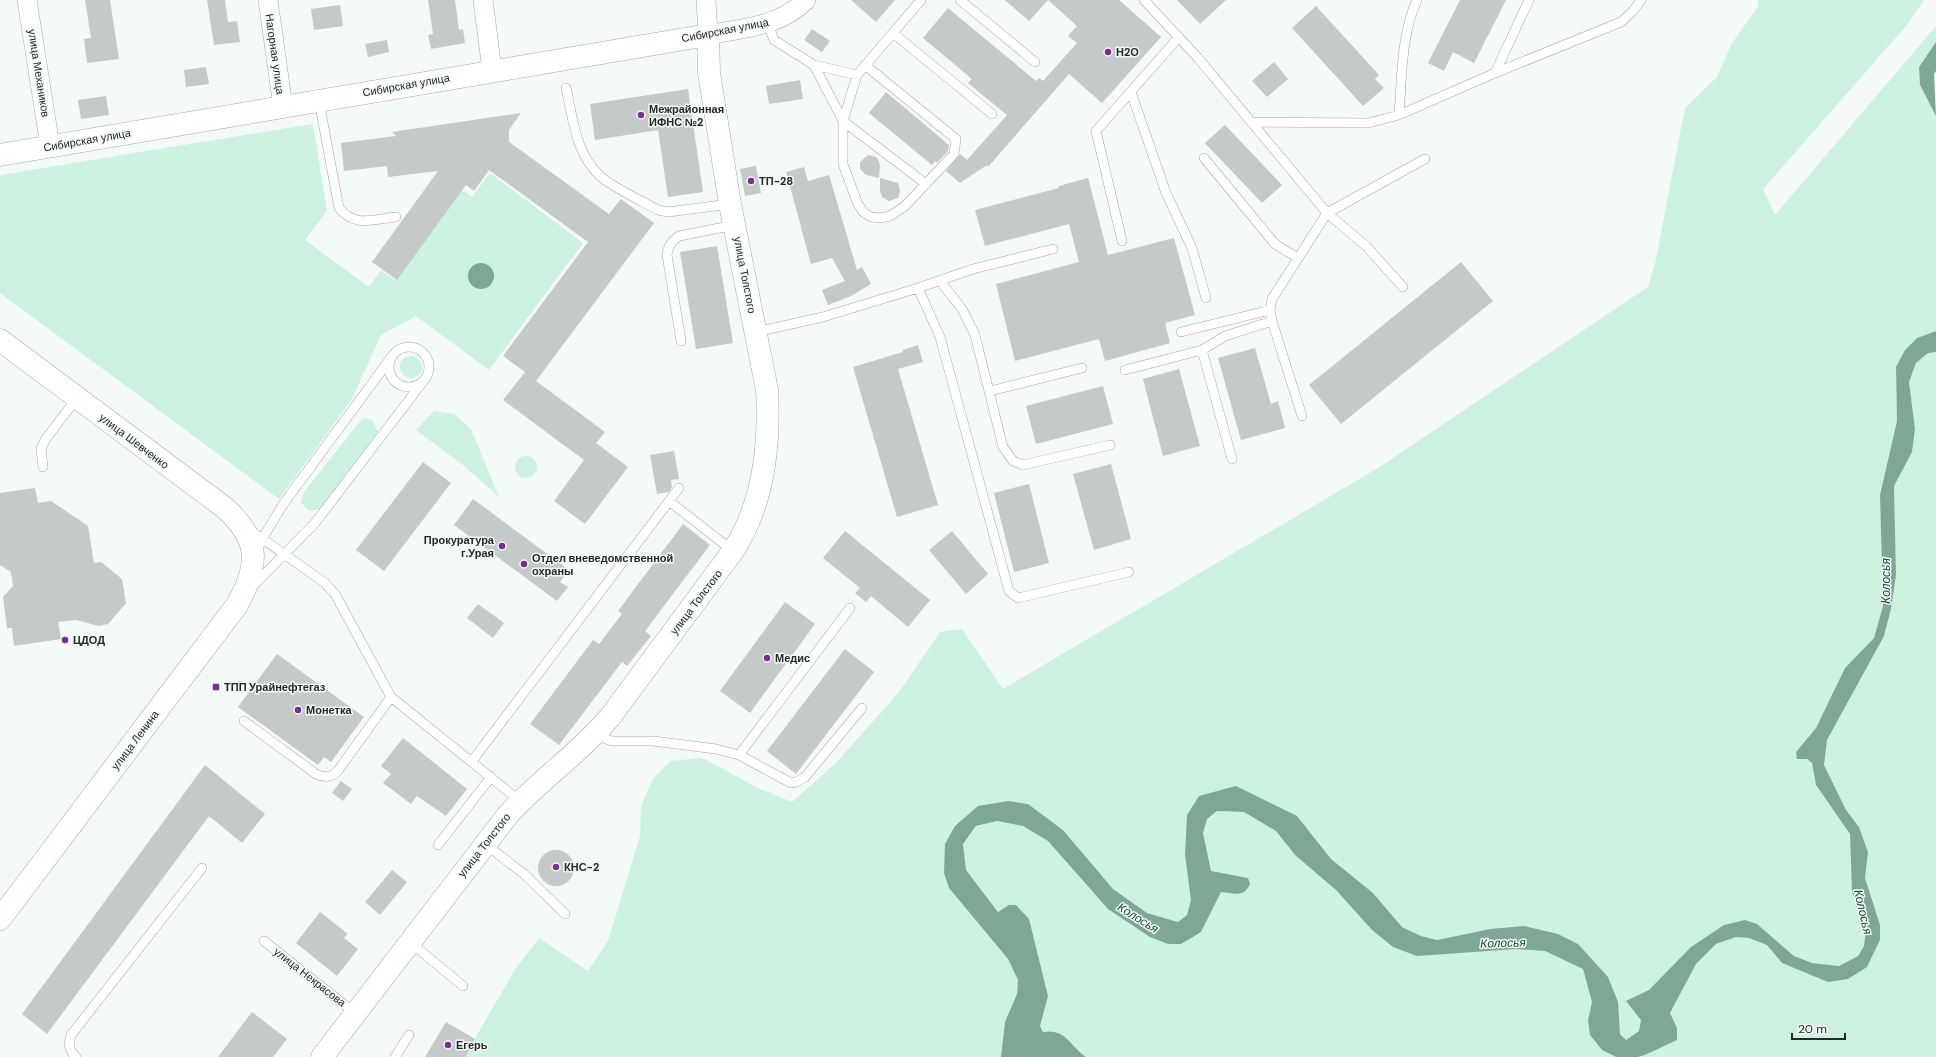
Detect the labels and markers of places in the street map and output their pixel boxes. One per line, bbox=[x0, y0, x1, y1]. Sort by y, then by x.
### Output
place label: Н2О bbox=[1116, 45, 1139, 59]
marker: Н2О bbox=[1103, 47, 1113, 57]
place label: Межрайонная ИФНС №2 bbox=[649, 102, 724, 129]
marker: Межрайонная ИФНС №2 bbox=[636, 110, 646, 120]
place label: ТП-28 bbox=[759, 174, 793, 188]
marker: ТП-28 bbox=[746, 176, 756, 186]
place label: Прокуратура г.Урая bbox=[424, 533, 495, 560]
marker: Прокуратура г.Урая bbox=[497, 541, 507, 551]
place label: Отдел вневедомственной охраны bbox=[532, 551, 673, 578]
marker: Отдел вневедомственной охраны bbox=[519, 559, 529, 569]
place label: ЦДОД bbox=[73, 633, 105, 647]
marker: ЦДОД bbox=[60, 635, 70, 645]
place label: Медис bbox=[775, 651, 810, 665]
marker: Медис bbox=[762, 653, 772, 663]
place label: ТПП Урайнефтегаз bbox=[224, 680, 326, 694]
marker: ТПП Урайнефтегаз bbox=[211, 682, 221, 692]
place label: Монетка bbox=[306, 703, 352, 717]
marker: Монетка bbox=[293, 705, 303, 715]
place label: КНС-2 bbox=[564, 860, 599, 874]
marker: КНС-2 bbox=[551, 862, 561, 872]
place label: Егерь bbox=[456, 1038, 488, 1052]
marker: Егерь bbox=[443, 1040, 453, 1050]

